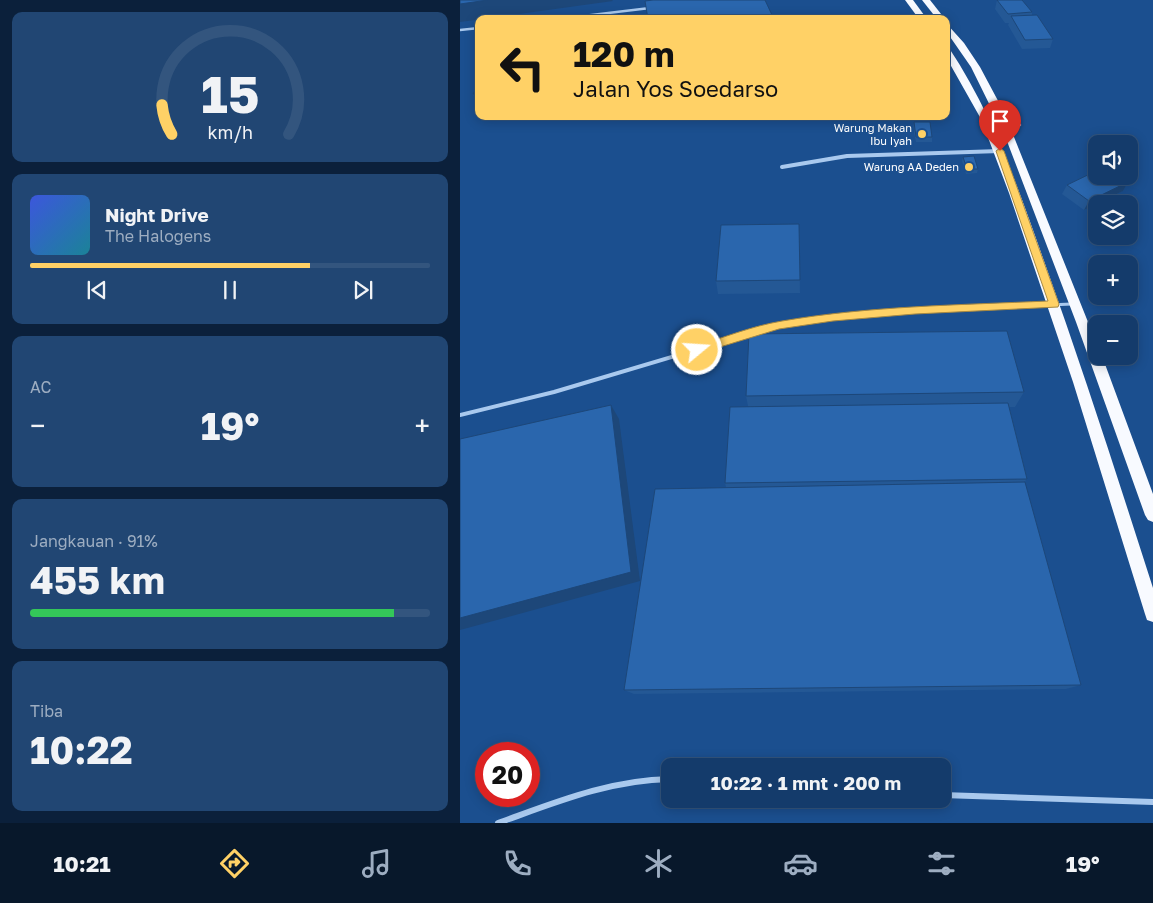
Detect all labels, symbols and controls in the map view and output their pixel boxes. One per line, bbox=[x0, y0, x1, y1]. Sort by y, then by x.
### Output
text: 120 m bbox=[573, 33, 675, 75]
icon: left bbox=[490, 35, 555, 100]
text: 15 bbox=[201, 62, 259, 124]
text: Jalan Yos Soedarso bbox=[573, 75, 778, 102]
pin bbox=[979, 100, 1021, 151]
icon: arrive bbox=[986, 107, 1014, 135]
text: km/h bbox=[207, 121, 253, 143]
place label: Warung Makan Ibu Iyah bbox=[834, 121, 912, 147]
marker: Warung Makan Ibu Iyah bbox=[916, 128, 928, 140]
map controls bbox=[1088, 135, 1138, 365]
button: sound bbox=[1088, 135, 1138, 185]
place label: Warung AA Deden bbox=[864, 160, 959, 173]
marker: Warung AA Deden bbox=[963, 161, 975, 173]
button: layers bbox=[1088, 195, 1138, 245]
text: Night Drive bbox=[105, 203, 209, 226]
text: The Halogens bbox=[105, 226, 211, 246]
button: + bbox=[1088, 255, 1138, 305]
icon: previous bbox=[83, 276, 111, 304]
icon: pause bbox=[216, 276, 244, 304]
icon: next bbox=[349, 276, 377, 304]
button: − bbox=[1088, 315, 1138, 365]
position arrow bbox=[670, 323, 722, 375]
text: AC bbox=[30, 377, 51, 397]
text: 19° bbox=[201, 403, 259, 448]
text: − bbox=[30, 409, 45, 442]
text: + bbox=[415, 409, 430, 442]
text: Jangkauan · 91% bbox=[30, 531, 158, 551]
text: 455 km bbox=[30, 557, 165, 602]
text: Tiba bbox=[30, 701, 63, 721]
text: 10:22 bbox=[30, 727, 133, 772]
speed limit sign: 20 bbox=[475, 742, 540, 807]
text: 10:22 · 1 mnt · 200 m bbox=[711, 771, 901, 794]
icon: directions bbox=[217, 846, 252, 881]
icon: music bbox=[359, 846, 394, 881]
icon: phone bbox=[500, 846, 535, 881]
icon: climate bbox=[641, 846, 676, 881]
icon: car bbox=[783, 846, 818, 881]
icon: filters bbox=[924, 846, 959, 881]
text: 10:21 bbox=[53, 850, 111, 877]
text: 19° bbox=[1066, 850, 1100, 877]

